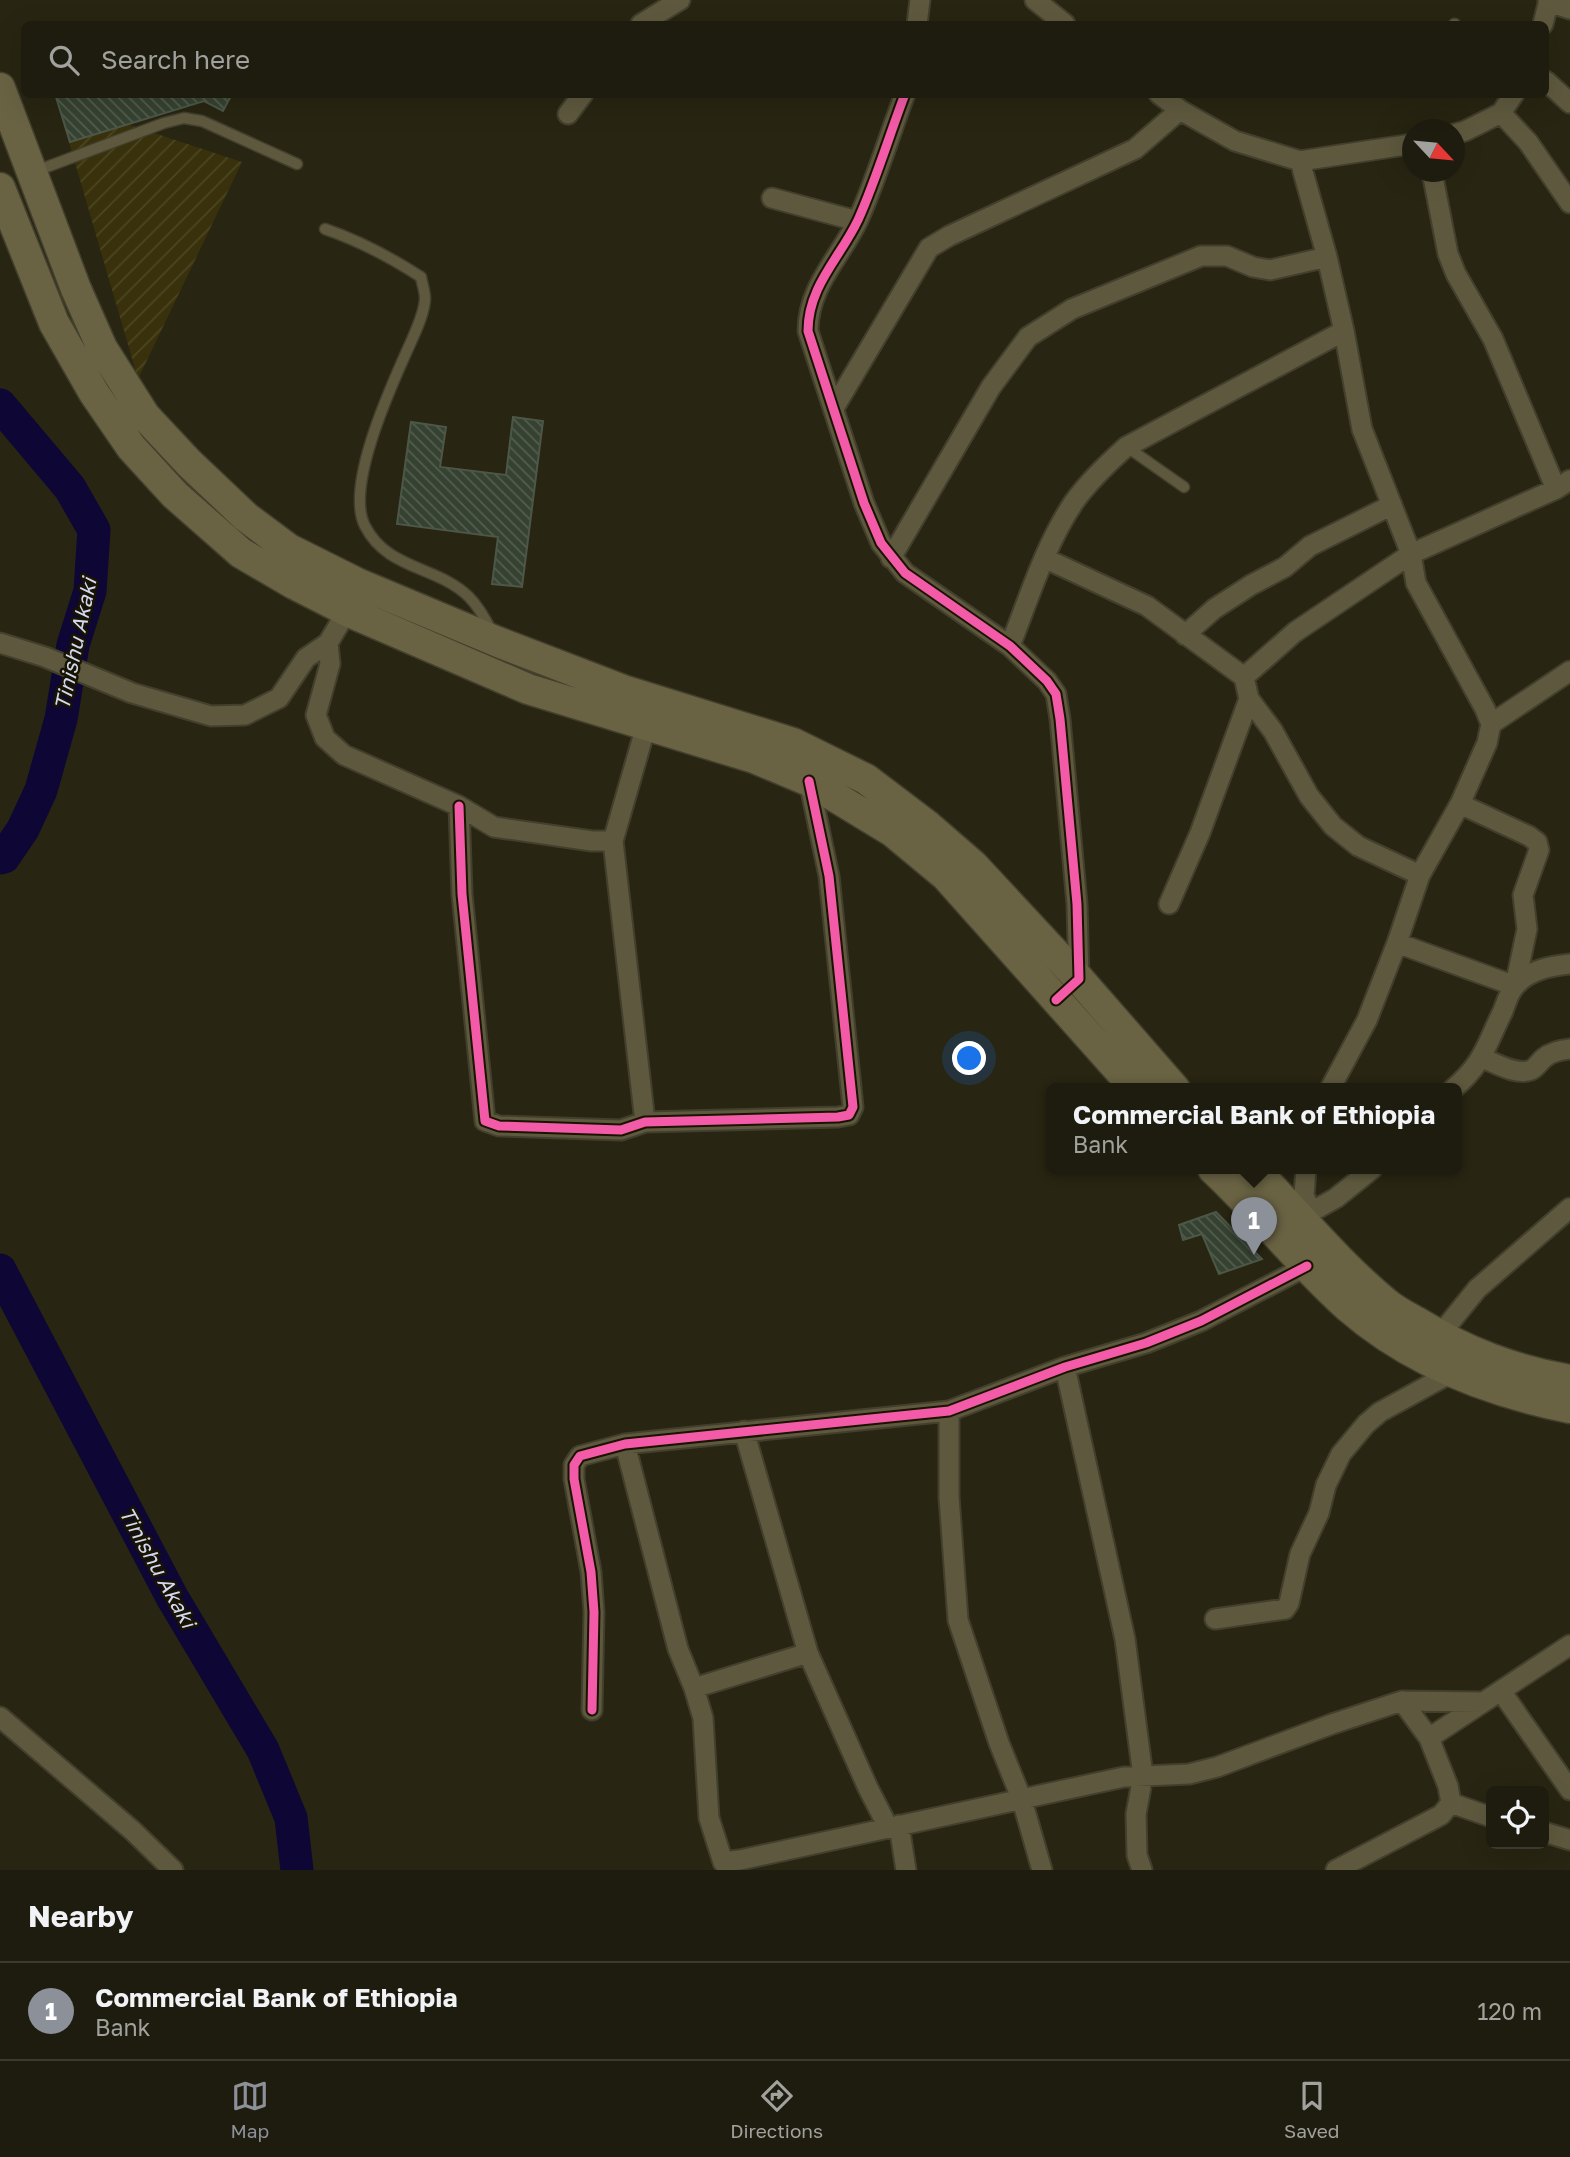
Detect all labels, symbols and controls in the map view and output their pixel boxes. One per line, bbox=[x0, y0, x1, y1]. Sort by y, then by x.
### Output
search box bbox=[21, 21, 1549, 98]
icon: search bbox=[45, 41, 83, 79]
text: Search here bbox=[101, 44, 250, 75]
north arrow bbox=[1402, 119, 1465, 182]
water label: Tinishu Akaki bbox=[48, 573, 102, 712]
your location bbox=[952, 1041, 986, 1075]
popup bbox=[1046, 1083, 1462, 1174]
text: Commercial Bank of Ethiopia bbox=[1073, 1099, 1435, 1130]
text: Bank bbox=[1073, 1130, 1128, 1158]
pin: 1 bbox=[1231, 1197, 1277, 1255]
water label: Tinishu Akaki bbox=[114, 1502, 203, 1634]
map controls bbox=[1486, 1786, 1549, 1849]
button: locate bbox=[1486, 1786, 1549, 1849]
text: Nearby bbox=[28, 1898, 133, 1934]
text: Commercial Bank of Ethiopia bbox=[95, 1982, 457, 2013]
text: 1 bbox=[45, 1997, 57, 2025]
text: 120 m bbox=[1477, 1997, 1542, 2025]
text: Bank bbox=[95, 2013, 151, 2041]
tab: Map bbox=[230, 2077, 269, 2142]
tab: Directions bbox=[730, 2077, 823, 2142]
tab: Saved bbox=[1284, 2077, 1340, 2142]

